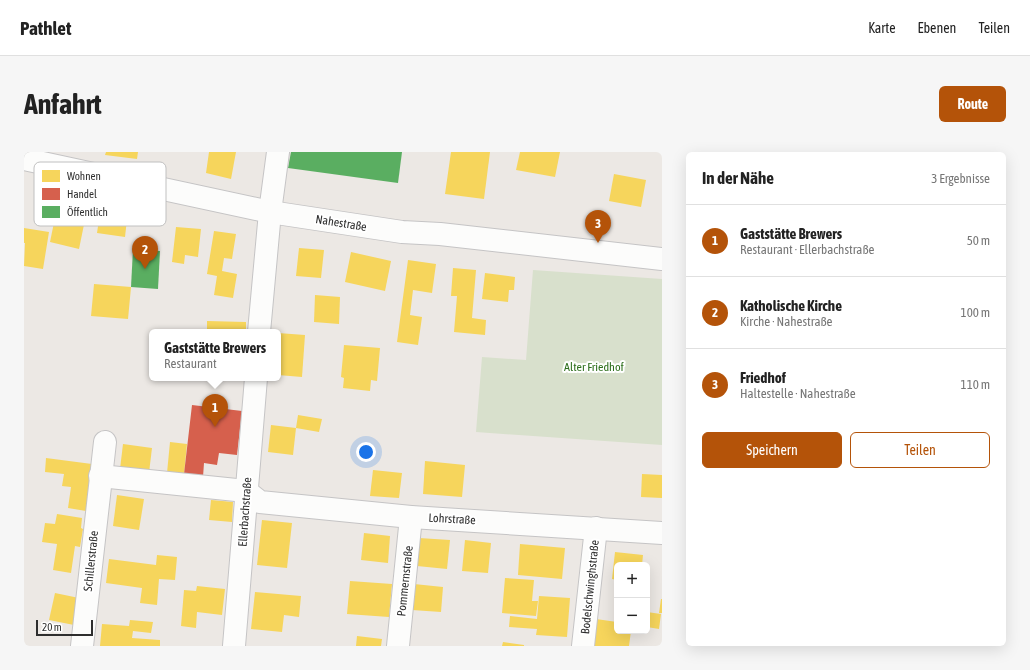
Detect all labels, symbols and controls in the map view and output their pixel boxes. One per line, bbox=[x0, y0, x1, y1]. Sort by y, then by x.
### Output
text: Pathlet bbox=[20, 17, 71, 39]
text: Karte bbox=[868, 20, 895, 36]
text: Ebenen bbox=[917, 20, 956, 36]
text: Teilen bbox=[978, 20, 1010, 36]
button: Route bbox=[939, 86, 1006, 122]
text: Anfahrt bbox=[24, 88, 102, 120]
legend bbox=[34, 162, 166, 226]
text: In der Nähe bbox=[702, 168, 774, 188]
text: Wohnen bbox=[67, 170, 101, 182]
text: 3 Ergebnisse bbox=[931, 171, 990, 186]
text: Handel bbox=[67, 188, 97, 200]
text: Öffentlich bbox=[67, 206, 108, 218]
pin: 3 bbox=[585, 210, 611, 243]
street label: Nahestraße bbox=[314, 212, 368, 234]
text: Gaststätte Brewers bbox=[740, 225, 842, 242]
text: 1 bbox=[712, 233, 718, 248]
text: 50 m bbox=[967, 233, 990, 248]
pin: 2 bbox=[132, 236, 158, 269]
text: Restaurant · Ellerbachstraße bbox=[740, 242, 874, 257]
text: Katholische Kirche bbox=[740, 297, 842, 314]
text: 2 bbox=[712, 305, 718, 320]
text: 100 m bbox=[961, 305, 990, 320]
text: Kirche · Nahestraße bbox=[740, 314, 832, 329]
popup bbox=[149, 329, 281, 381]
text: Gaststätte Brewers bbox=[164, 339, 266, 356]
text: Restaurant bbox=[164, 356, 217, 371]
park label: Alter Friedhof bbox=[564, 360, 625, 374]
text: Friedhof bbox=[740, 369, 786, 386]
text: 3 bbox=[712, 377, 718, 392]
text: 110 m bbox=[961, 377, 990, 392]
text: Haltestelle · Nahestraße bbox=[740, 386, 856, 401]
pin: 1 bbox=[202, 394, 228, 427]
button: Speichern bbox=[702, 432, 842, 468]
button: Teilen bbox=[850, 432, 990, 468]
your location bbox=[356, 442, 376, 462]
street label: Ellerbachstraße bbox=[236, 477, 254, 547]
street label: Lohrstraße bbox=[428, 511, 476, 527]
street label: Schillerstraße bbox=[81, 530, 101, 592]
street label: Bodelschwinghstraße bbox=[578, 539, 602, 635]
street label: Pommernstraße bbox=[394, 545, 416, 617]
map controls bbox=[614, 562, 650, 634]
button: + bbox=[614, 562, 650, 598]
button: − bbox=[614, 598, 650, 634]
scale bar bbox=[36, 618, 93, 637]
text: 20 m bbox=[42, 621, 62, 633]

